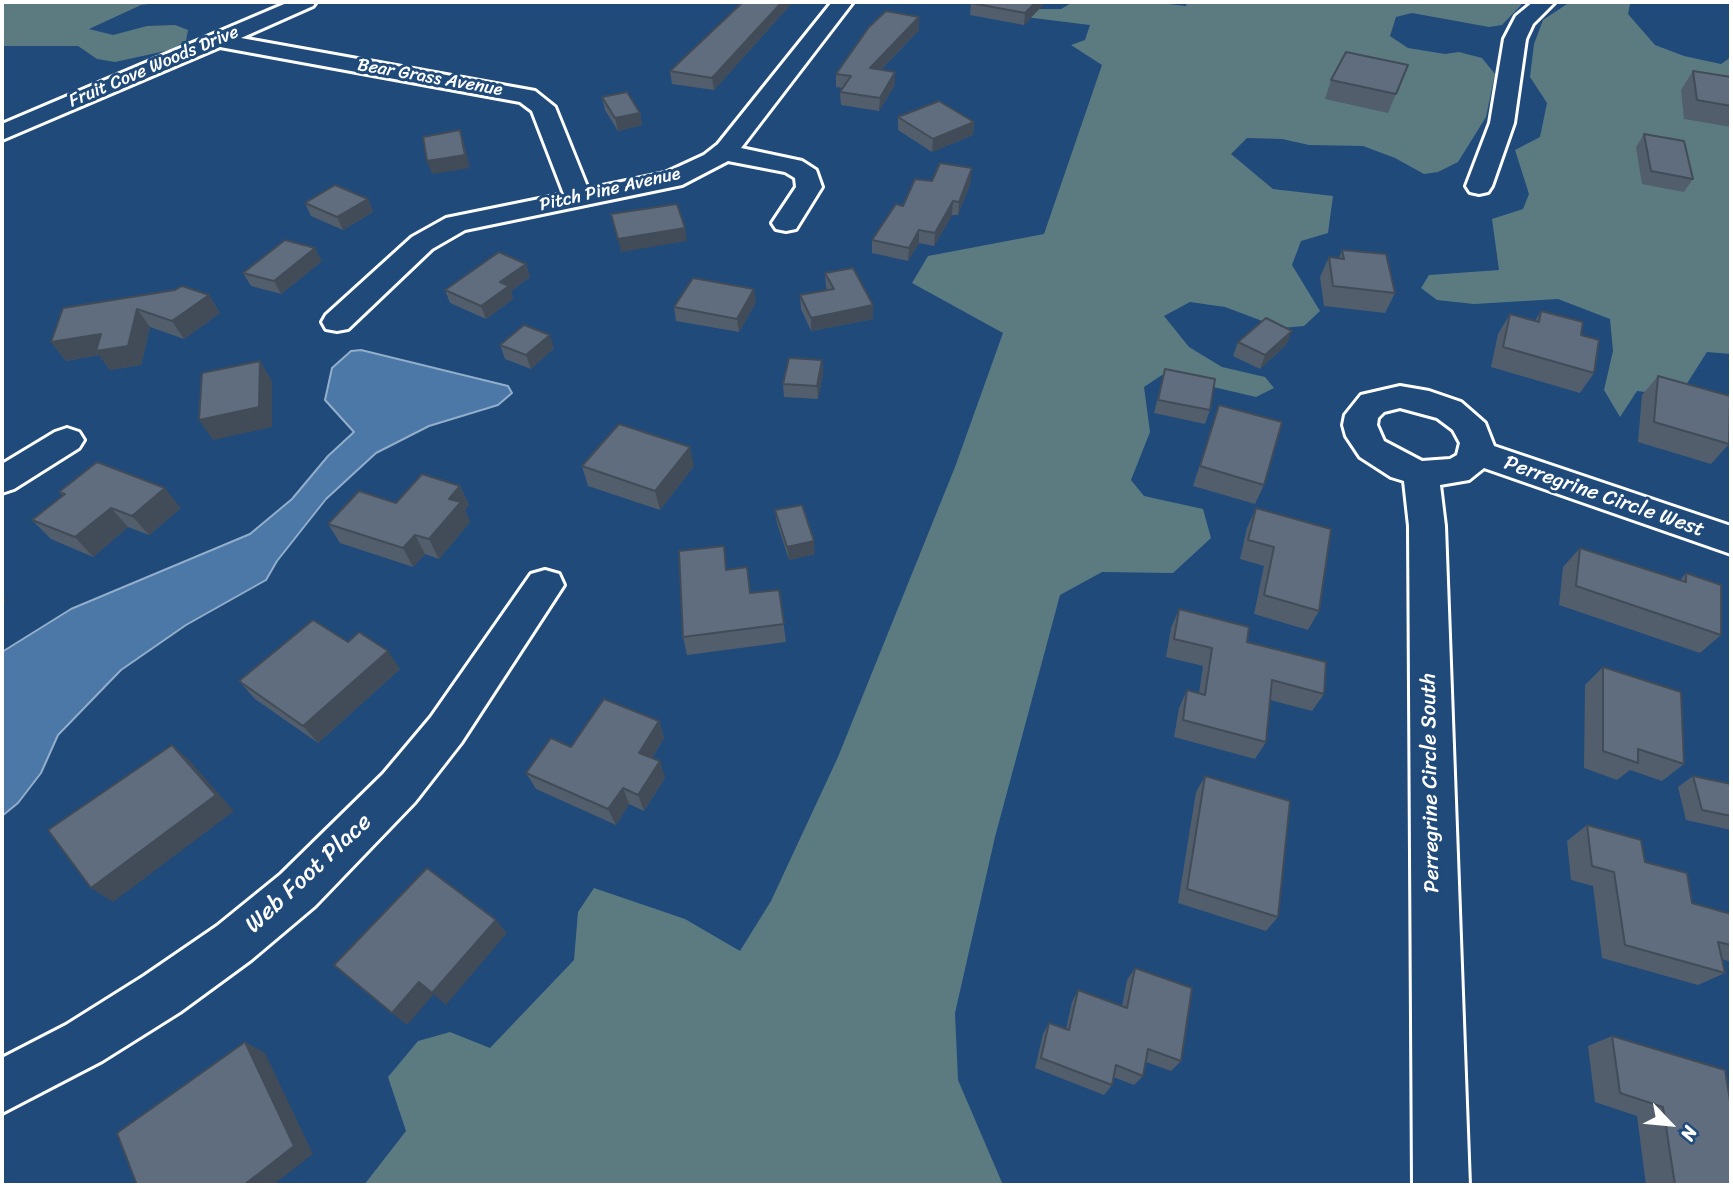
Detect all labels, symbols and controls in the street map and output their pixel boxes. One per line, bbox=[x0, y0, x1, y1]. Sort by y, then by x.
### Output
street label: Fruit Cove Woods Drive bbox=[66, 21, 242, 113]
street label: Bear Grass Avenue bbox=[356, 55, 504, 101]
street label: Pitch Pine Avenue bbox=[537, 163, 683, 217]
street label: Perregrine Circle West bbox=[1501, 451, 1707, 543]
street label: Perregrine Circle South bbox=[1416, 673, 1446, 893]
street label: Web Foot Place bbox=[240, 808, 378, 940]
north arrow bbox=[1635, 1089, 1705, 1159]
text: N bbox=[1672, 1120, 1707, 1147]

